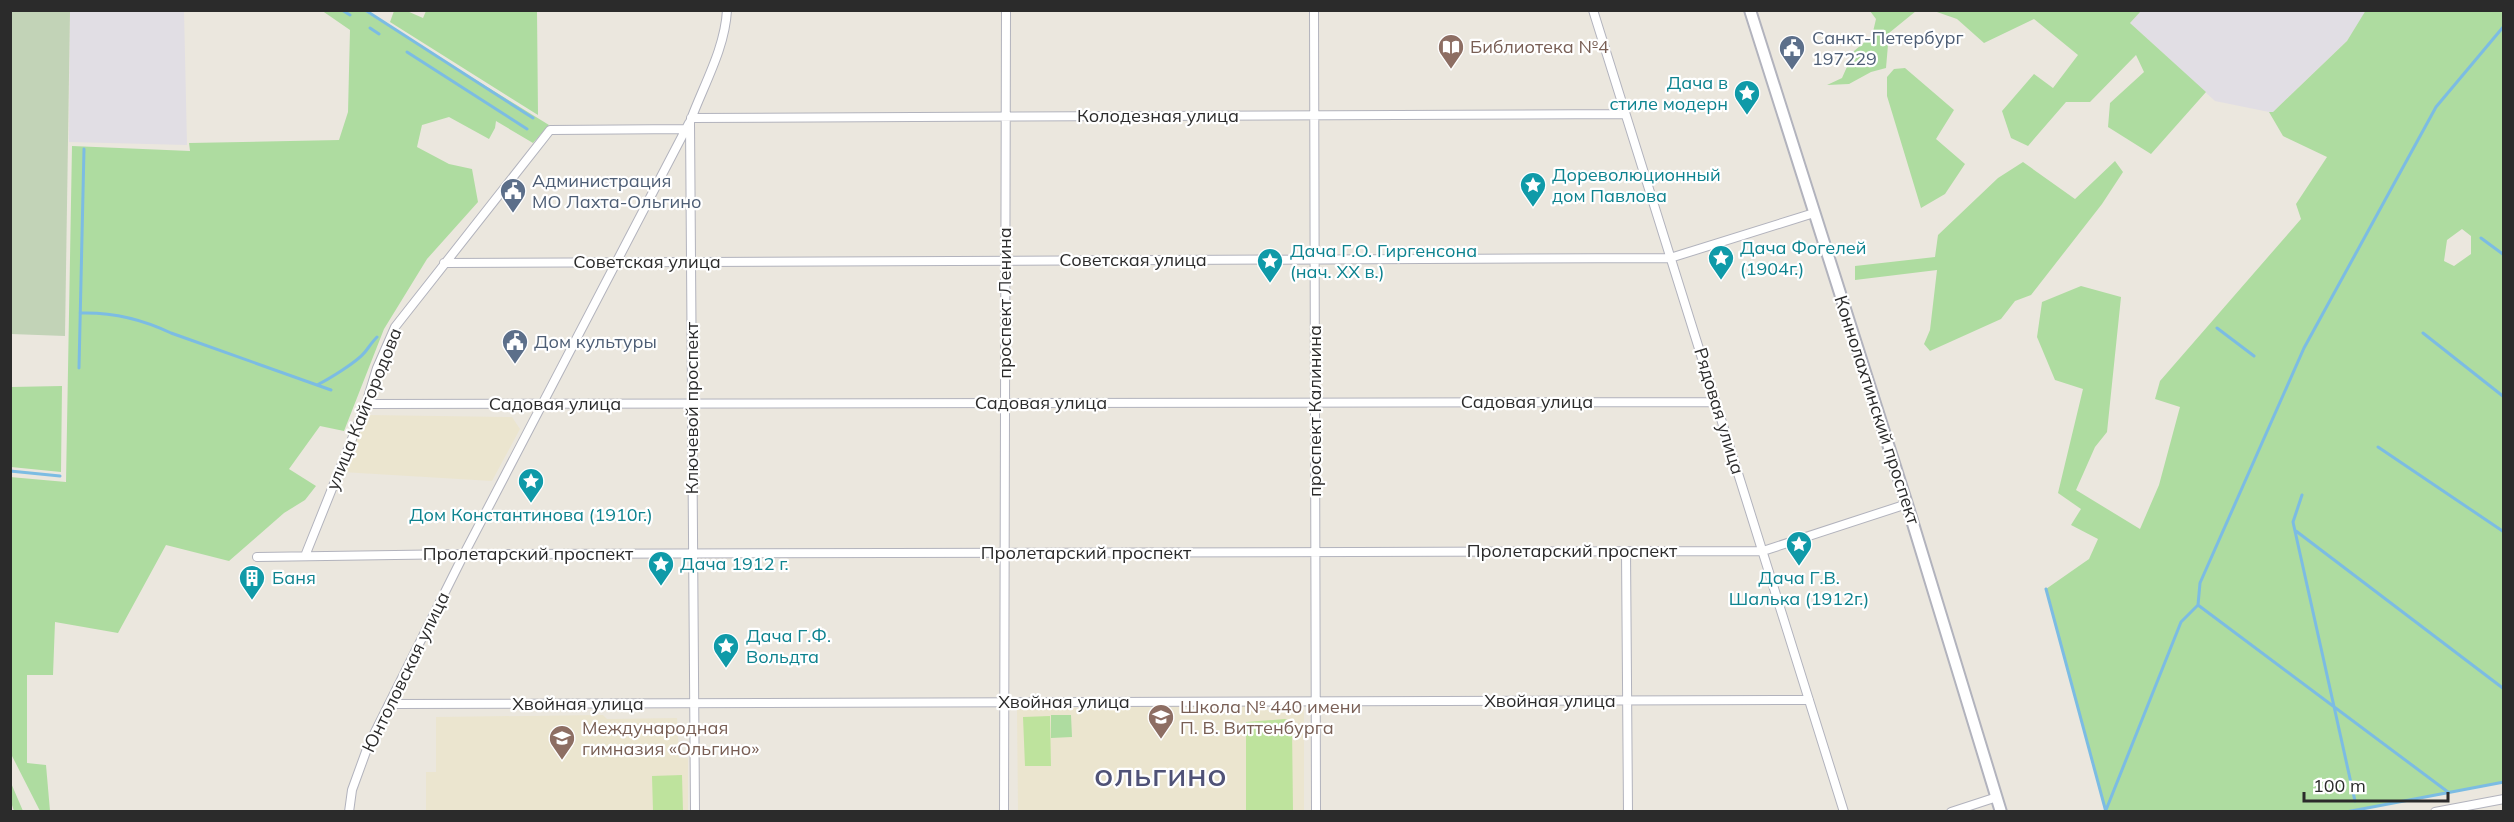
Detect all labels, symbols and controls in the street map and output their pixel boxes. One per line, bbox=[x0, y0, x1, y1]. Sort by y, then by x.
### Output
place label: Санкт-Петербург 197229 bbox=[1812, 26, 1963, 70]
library icon: Библиотека №4 bbox=[1436, 32, 1466, 70]
public building icon: Санкт-Петербург 197229 bbox=[1777, 33, 1807, 71]
place label: Библиотека №4 bbox=[1470, 35, 1609, 58]
place label: Дача в стиле модерн bbox=[1610, 71, 1728, 115]
place icon: Дача в стиле модерн bbox=[1732, 78, 1762, 116]
street label: Колодезная улица bbox=[1077, 104, 1239, 127]
place label: Дореволюционный дом Павлова bbox=[1552, 163, 1721, 207]
place label: Администрация МО Лахта-Ольгино bbox=[532, 169, 701, 213]
place icon: Дореволюционный дом Павлова bbox=[1518, 170, 1548, 208]
public building icon: Администрация МО Лахта-Ольгино bbox=[498, 176, 528, 214]
street label: проспект Ленина bbox=[993, 227, 1016, 379]
place label: Дача Фогелей (1904г.) bbox=[1740, 236, 1867, 280]
place label: Дача Г.О. Гиргенсона (нач. XX в.) bbox=[1290, 239, 1477, 283]
place icon: Дача Фогелей (1904г.) bbox=[1706, 243, 1736, 281]
place icon: Дача Г.О. Гиргенсона (нач. XX в.) bbox=[1255, 246, 1285, 284]
street label: Советская улица bbox=[1059, 248, 1207, 271]
street label: Советская улица bbox=[573, 250, 721, 273]
street label: Коннолахтинский проспект bbox=[1830, 292, 1926, 528]
street label: Ключевой проспект bbox=[680, 321, 703, 494]
street label: улица Кайгородова bbox=[320, 324, 407, 493]
street label: проспект Калинина bbox=[1303, 325, 1326, 497]
public building icon: Дом культуры bbox=[500, 327, 530, 365]
place label: Дом культуры bbox=[534, 330, 657, 353]
street label: Рядовая улица bbox=[1689, 345, 1750, 477]
street label: Садовая улица bbox=[1461, 390, 1593, 413]
street label: Садовая улица bbox=[975, 391, 1107, 414]
street label: Садовая улица bbox=[489, 392, 621, 415]
place icon: Дом Константинова (1910г.) bbox=[516, 466, 546, 504]
place label: Дом Константинова (1910г.) bbox=[409, 503, 653, 526]
place icon: Дача Г.В. Шалька (1912г.) bbox=[1784, 529, 1814, 567]
street label: Пролетарский проспект bbox=[1467, 539, 1678, 562]
street label: Пролетарский проспект bbox=[981, 541, 1192, 564]
street label: Пролетарский проспект bbox=[423, 542, 634, 565]
place icon: Дача 1912 г. bbox=[646, 549, 676, 587]
place label: Дача 1912 г. bbox=[680, 552, 789, 575]
building icon: Баня bbox=[237, 563, 267, 601]
place label: Баня bbox=[272, 566, 316, 589]
place label: Дача Г.В. Шалька (1912г.) bbox=[1729, 566, 1869, 610]
street label: Юнтоловская улица bbox=[357, 588, 454, 756]
place label: Дача Г.Ф. Вольдта bbox=[746, 624, 831, 668]
place icon: Дача Г.Ф. Вольдта bbox=[711, 631, 741, 669]
street label: Хвойная улица bbox=[1484, 689, 1616, 712]
street label: Хвойная улица bbox=[998, 690, 1130, 713]
street label: Хвойная улица bbox=[512, 692, 644, 715]
place label: Школа № 440 имени П. В. Виттенбурга bbox=[1180, 695, 1361, 739]
school or university icon: Школа № 440 имени П. В. Виттенбурга bbox=[1146, 702, 1176, 740]
place label: Международная гимназия «Ольгино» bbox=[582, 716, 759, 760]
school or university icon: Международная гимназия «Ольгино» bbox=[547, 723, 577, 761]
district label: ОЛЬГИНО bbox=[1094, 762, 1228, 792]
scale bar bbox=[2304, 765, 2448, 803]
text: 100 m bbox=[2313, 774, 2366, 797]

